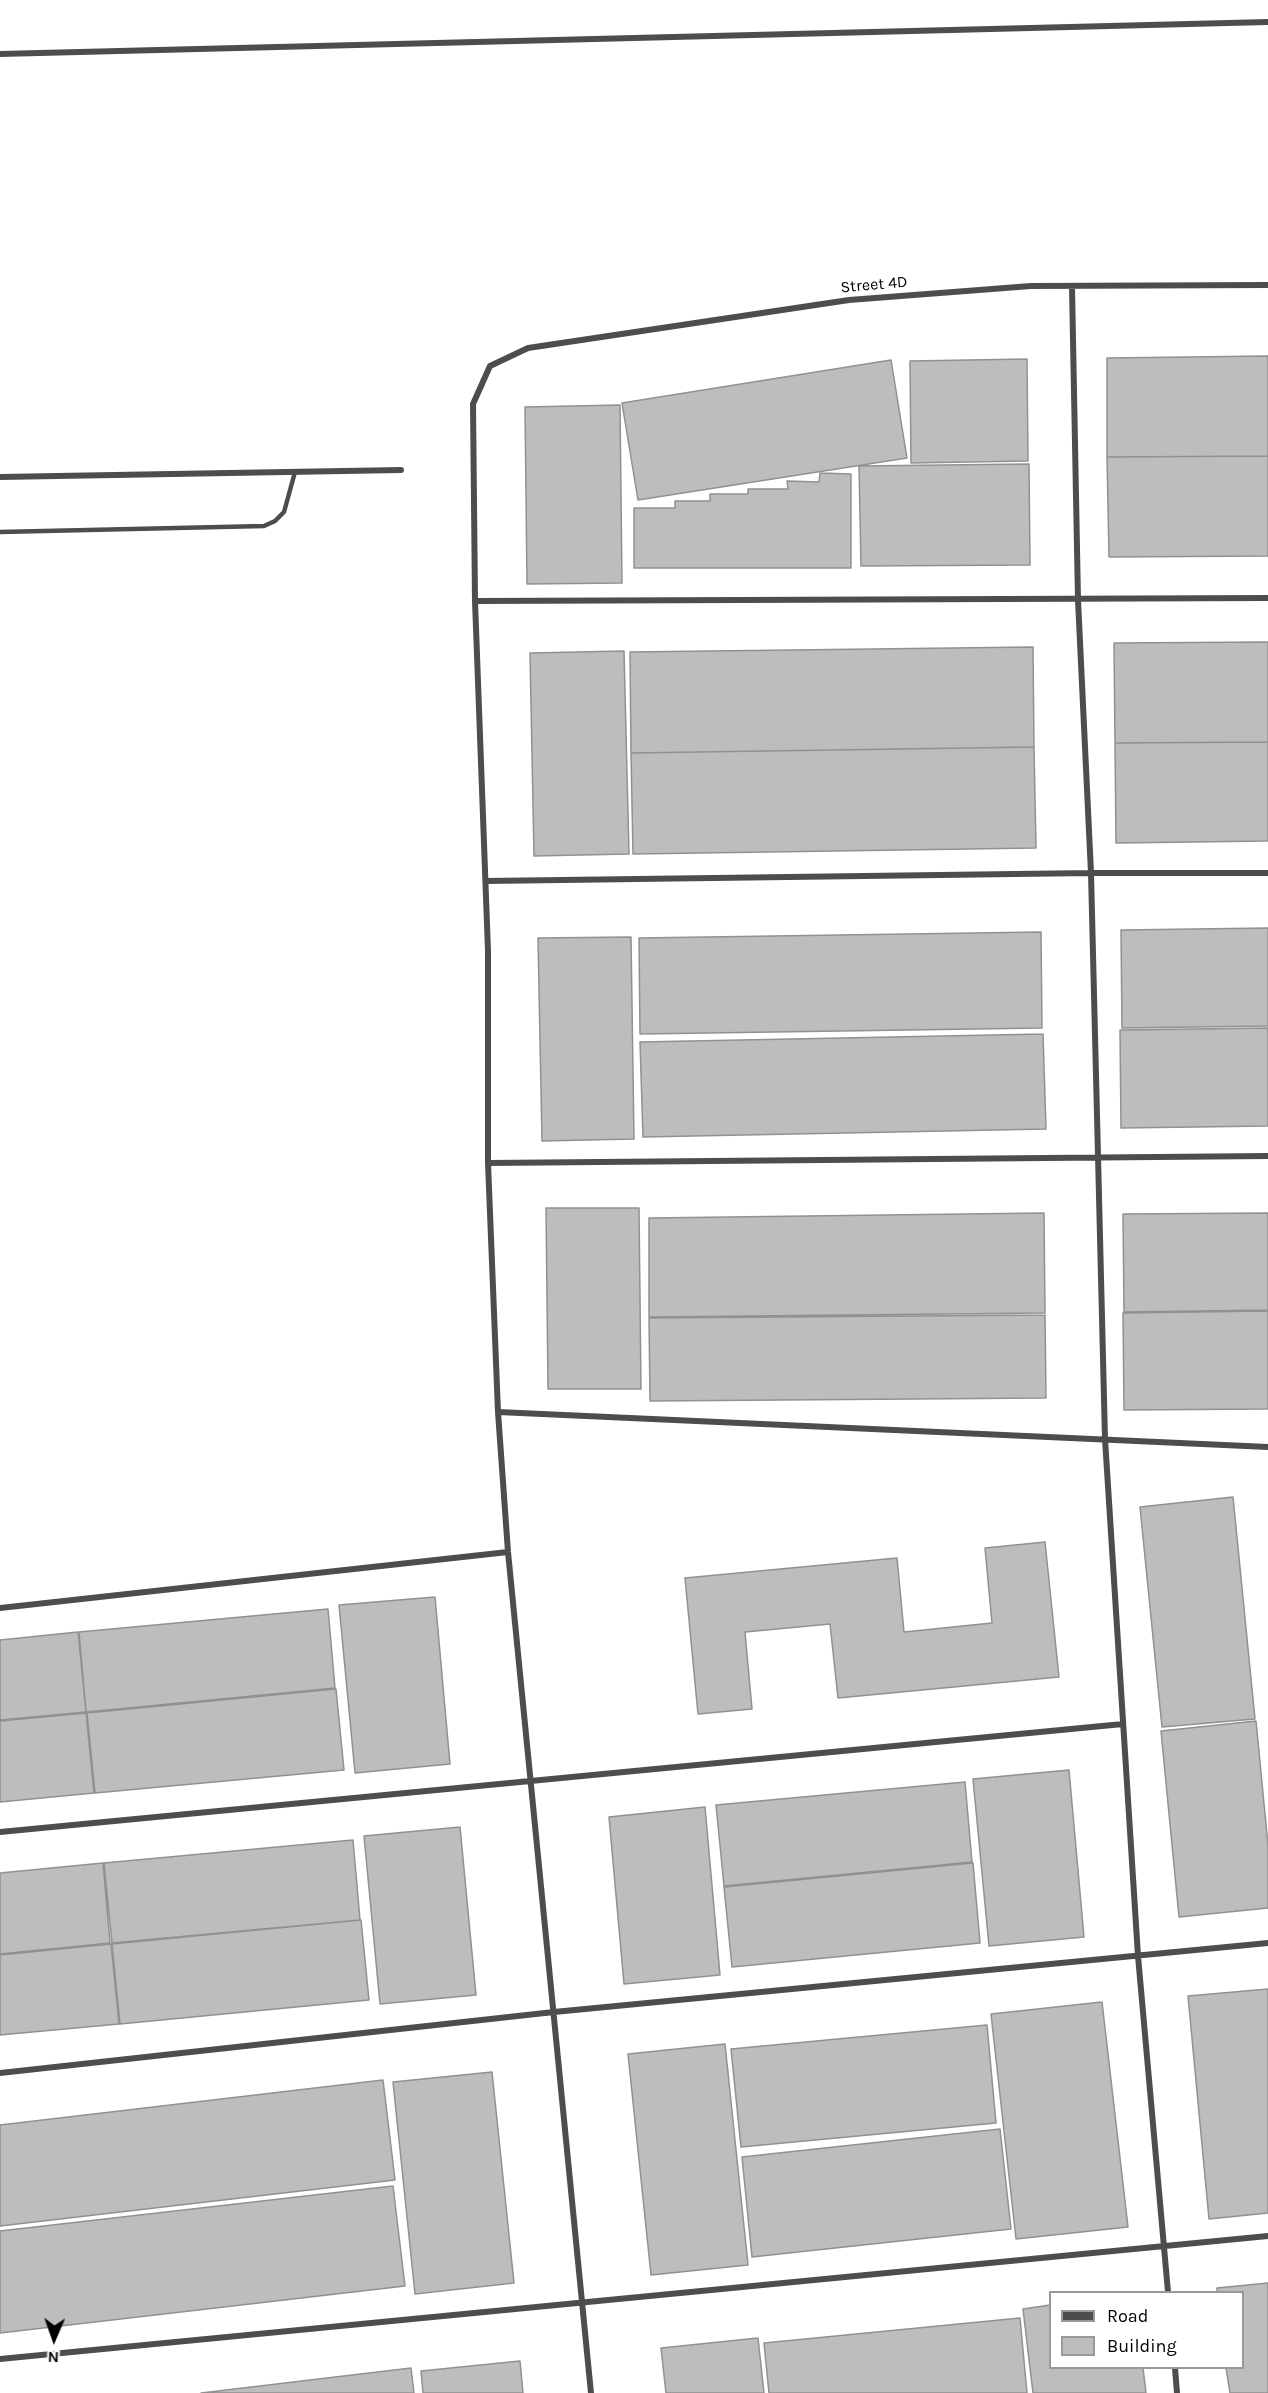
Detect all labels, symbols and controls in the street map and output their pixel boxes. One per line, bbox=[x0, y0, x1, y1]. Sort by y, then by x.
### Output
street label: Street 4D bbox=[840, 273, 908, 297]
legend bbox=[1049, 2291, 1244, 2369]
text: Road bbox=[1107, 2305, 1148, 2327]
north arrow bbox=[24, 2309, 84, 2369]
text: Building bbox=[1107, 2335, 1177, 2357]
text: N bbox=[47, 2348, 59, 2367]

